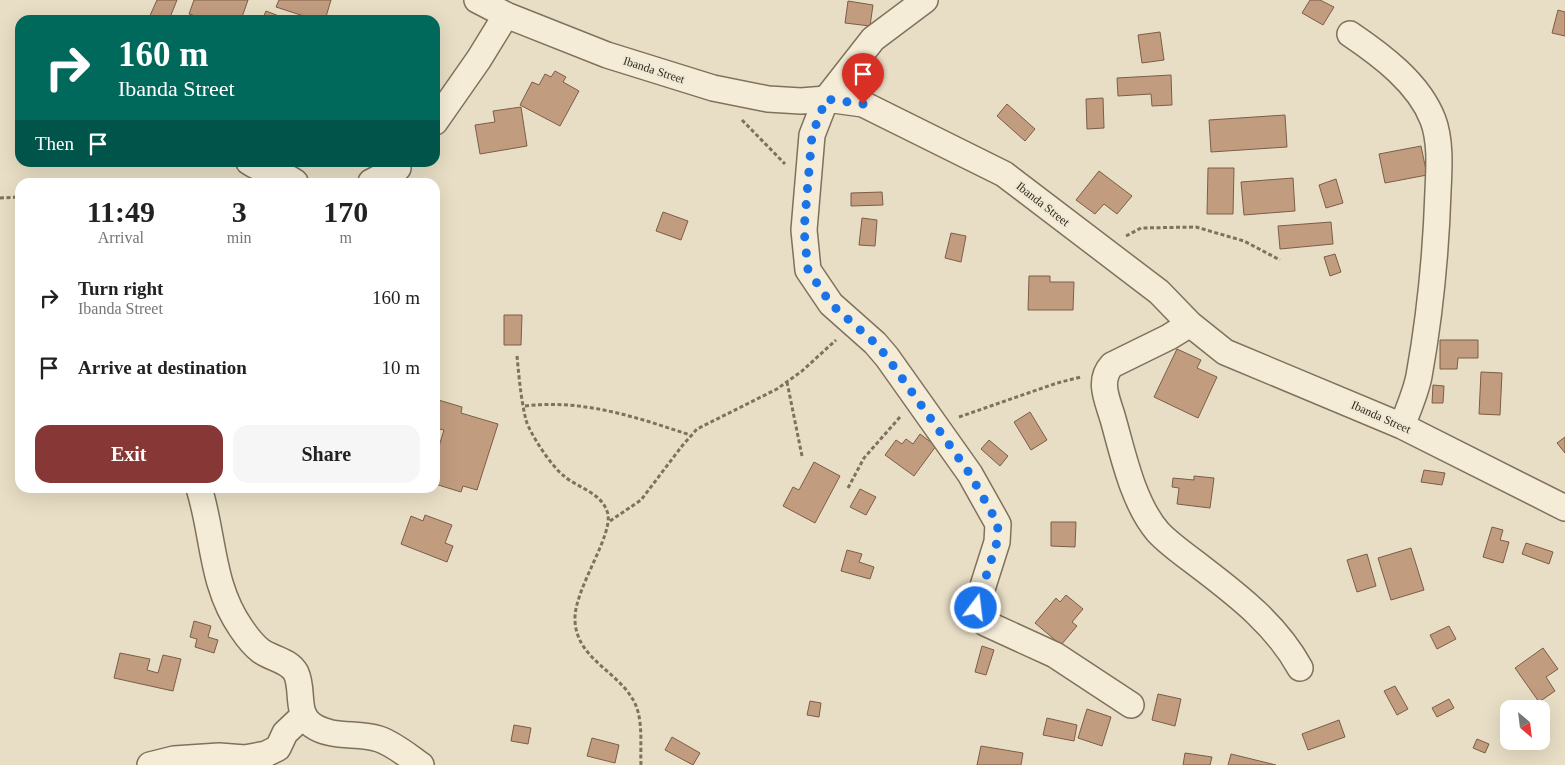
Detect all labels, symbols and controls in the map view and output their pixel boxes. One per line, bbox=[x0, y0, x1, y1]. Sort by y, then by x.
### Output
icon: right bbox=[35, 35, 100, 100]
text: 160 m bbox=[118, 35, 208, 74]
pin bbox=[842, 53, 884, 104]
street label: Ibanda Street bbox=[622, 54, 687, 87]
icon: arrive bbox=[849, 60, 877, 88]
text: Ibanda Street bbox=[118, 76, 235, 101]
icon: arrive bbox=[84, 130, 112, 158]
text: Then bbox=[35, 133, 74, 154]
street label: Ibanda Street bbox=[1014, 179, 1073, 230]
text: 11:49 bbox=[87, 195, 155, 228]
text: 3 bbox=[232, 195, 247, 228]
text: 170 bbox=[323, 195, 368, 228]
text: Arrival bbox=[98, 229, 144, 246]
text: min bbox=[227, 229, 252, 246]
text: m bbox=[340, 229, 352, 246]
text: Turn right bbox=[78, 278, 163, 299]
icon: right bbox=[35, 284, 63, 312]
text: 160 m bbox=[372, 287, 420, 308]
text: Ibanda Street bbox=[78, 300, 163, 317]
icon: arrive bbox=[35, 354, 63, 382]
text: Arrive at destination bbox=[78, 357, 247, 378]
text: 10 m bbox=[381, 357, 420, 378]
street label: Ibanda Street bbox=[1349, 398, 1414, 437]
button: Exit bbox=[35, 425, 223, 483]
button: Share bbox=[233, 425, 420, 483]
position arrow bbox=[949, 581, 1001, 633]
north arrow bbox=[1500, 700, 1550, 750]
map controls bbox=[1500, 700, 1550, 750]

